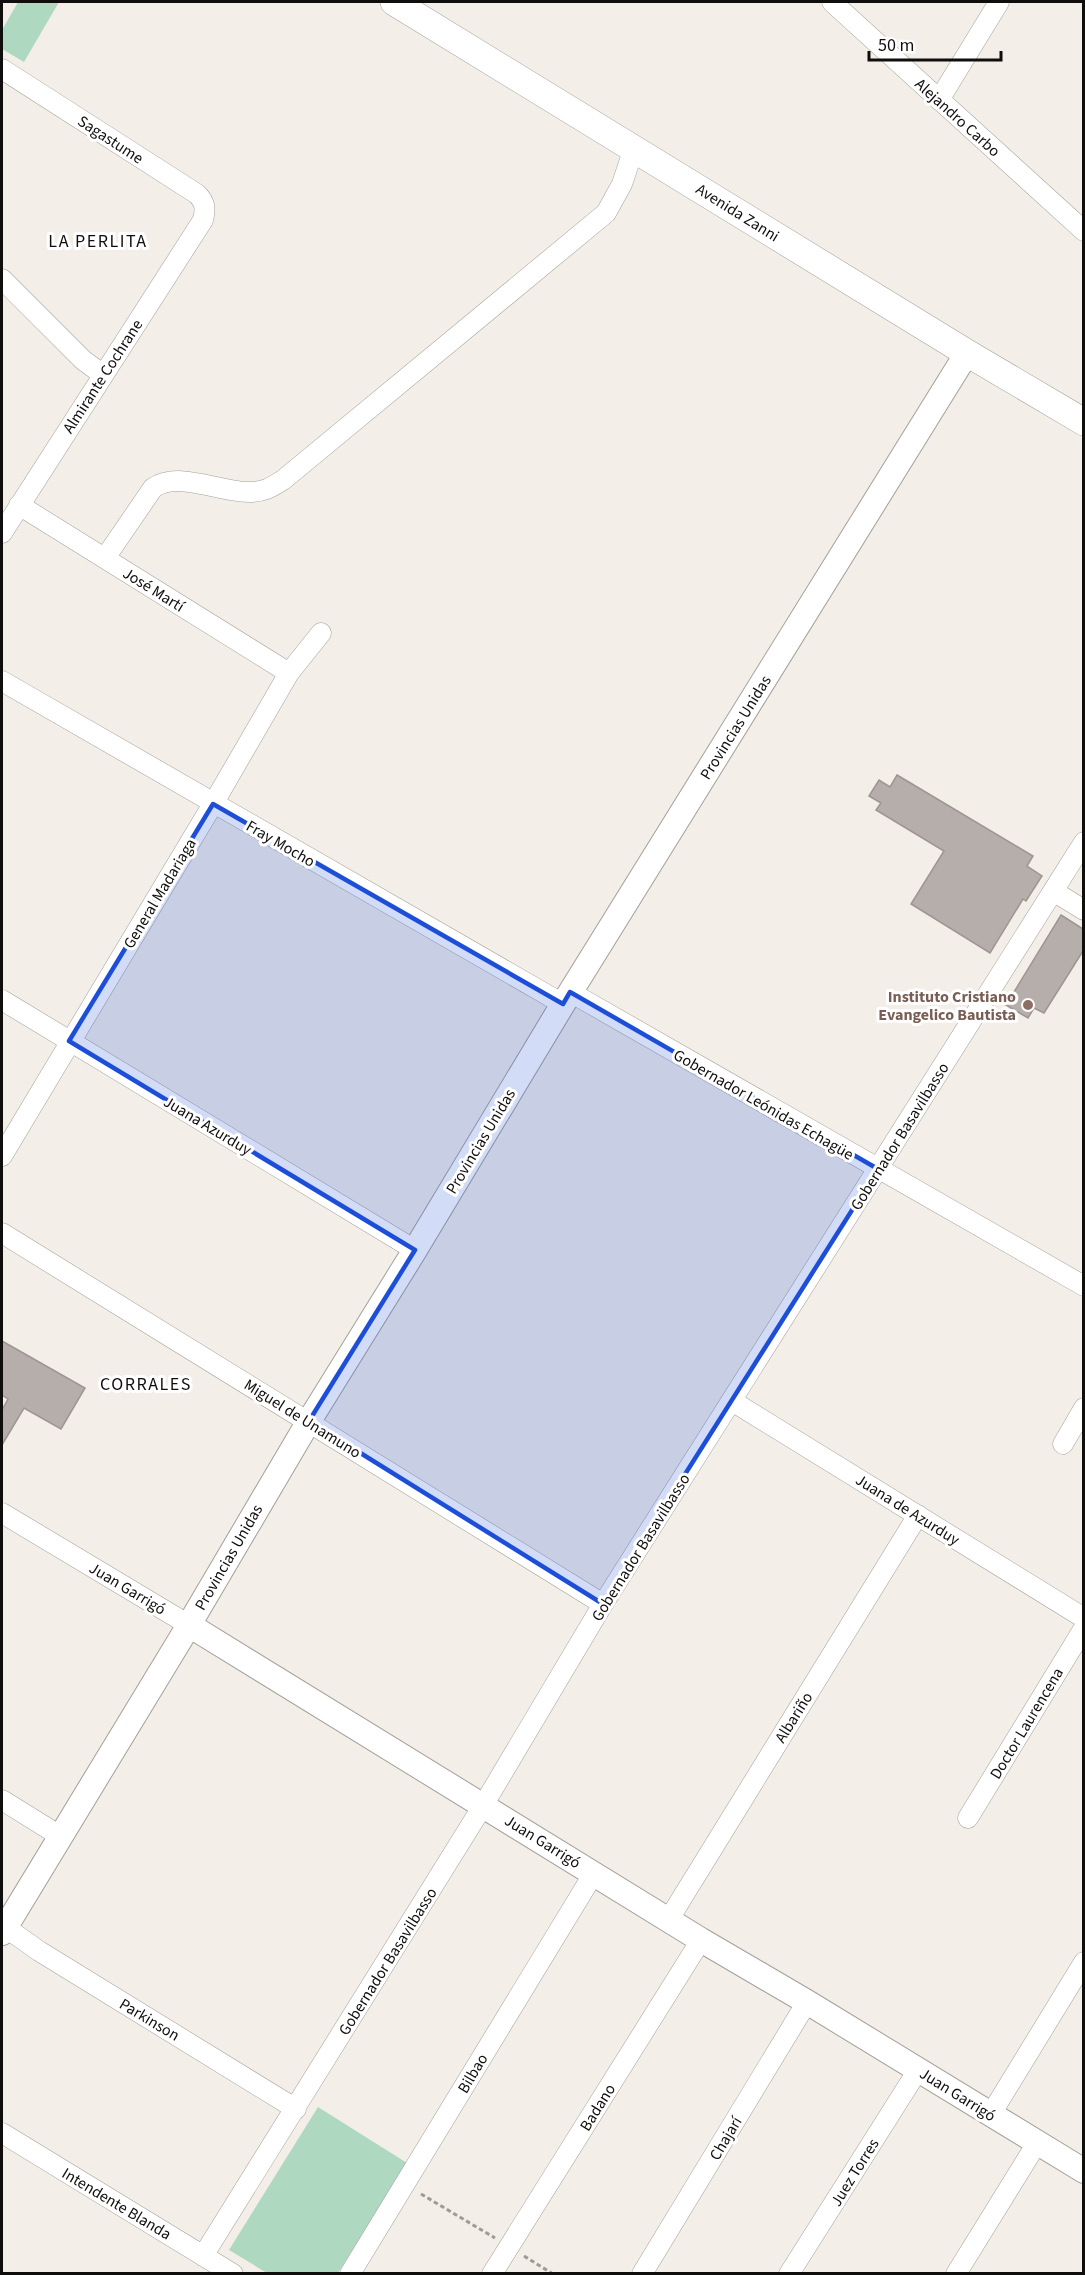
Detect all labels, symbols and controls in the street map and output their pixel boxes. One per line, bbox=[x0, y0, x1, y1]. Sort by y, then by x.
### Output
scale bar bbox=[869, 24, 1001, 62]
text: 50 m bbox=[878, 33, 914, 58]
street label: Alejandro Carbo bbox=[910, 73, 1005, 162]
street label: Sagastume bbox=[73, 110, 148, 169]
street label: Avenida Zanni bbox=[692, 178, 783, 247]
district label: LA PERLITA bbox=[48, 229, 148, 254]
street label: Almirante Cochrane bbox=[58, 315, 148, 438]
street label: José Martí bbox=[118, 562, 189, 618]
street label: Provincias Unidas bbox=[695, 671, 777, 784]
street label: Fray Mocho bbox=[242, 815, 319, 873]
street label: General Madariaga bbox=[118, 834, 201, 953]
place label: Instituto Cristiano Evangelico Bautista bbox=[878, 986, 1016, 1026]
marker: Instituto Cristiano Evangelico Bautista bbox=[1021, 998, 1035, 1012]
street label: Gobernador Leónidas Echagüe bbox=[669, 1044, 858, 1166]
street label: Gobernador Basavilbasso bbox=[845, 1058, 954, 1215]
street label: Provincias Unidas bbox=[441, 1085, 521, 1198]
street label: Juana Azurduy bbox=[159, 1091, 256, 1161]
district label: CORRALES bbox=[100, 1372, 192, 1397]
street label: Miguel de Unamuno bbox=[240, 1374, 365, 1464]
street label: Gobernador Basavilbasso bbox=[586, 1469, 695, 1626]
street label: Juana de Azurduy bbox=[851, 1469, 964, 1551]
street label: Provincias Unidas bbox=[190, 1500, 268, 1615]
street label: Juan Garrigó bbox=[85, 1557, 170, 1620]
street label: Doctor Laurencena bbox=[985, 1664, 1069, 1783]
street label: Albariño bbox=[770, 1688, 818, 1747]
street label: Juan Garrigó bbox=[500, 1810, 585, 1874]
street label: Gobernador Basavilbasso bbox=[333, 1883, 442, 2040]
street label: Parkinson bbox=[115, 1993, 184, 2046]
street label: Bilbao bbox=[452, 2050, 493, 2098]
street label: Juan Garrigó bbox=[915, 2063, 1000, 2127]
street label: Badano bbox=[575, 2080, 621, 2135]
street label: Chajarí bbox=[704, 2112, 748, 2165]
street label: Juez Torres bbox=[825, 2134, 884, 2211]
street label: Intendente Blanda bbox=[58, 2162, 175, 2245]

